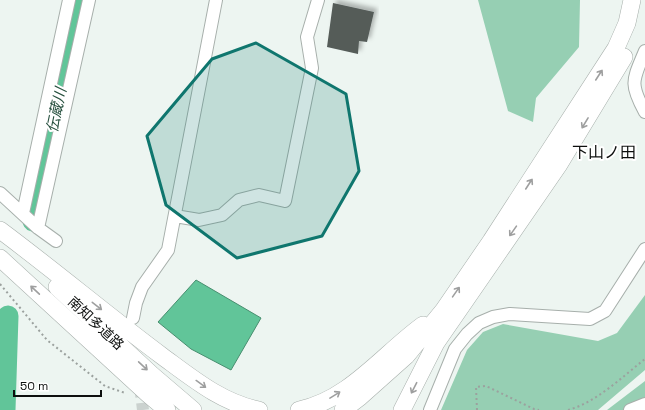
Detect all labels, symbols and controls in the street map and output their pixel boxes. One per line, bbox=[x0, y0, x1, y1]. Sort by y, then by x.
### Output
one-way arrow bbox=[595, 70, 603, 81]
water label: 伝蔵川 bbox=[42, 84, 70, 134]
one-way arrow bbox=[580, 117, 588, 129]
district label: 下山ノ田 bbox=[572, 142, 636, 163]
one-way arrow bbox=[525, 179, 533, 190]
one-way arrow bbox=[509, 225, 517, 236]
one-way arrow bbox=[30, 286, 40, 295]
one-way arrow bbox=[452, 287, 460, 298]
street label: 南知多道路 bbox=[64, 293, 128, 353]
one-way arrow bbox=[91, 302, 102, 310]
one-way arrow bbox=[137, 361, 147, 370]
scale bar bbox=[14, 372, 101, 398]
text: 50 m bbox=[20, 378, 48, 394]
one-way arrow bbox=[195, 380, 206, 388]
one-way arrow bbox=[409, 381, 417, 393]
one-way arrow bbox=[329, 391, 341, 399]

